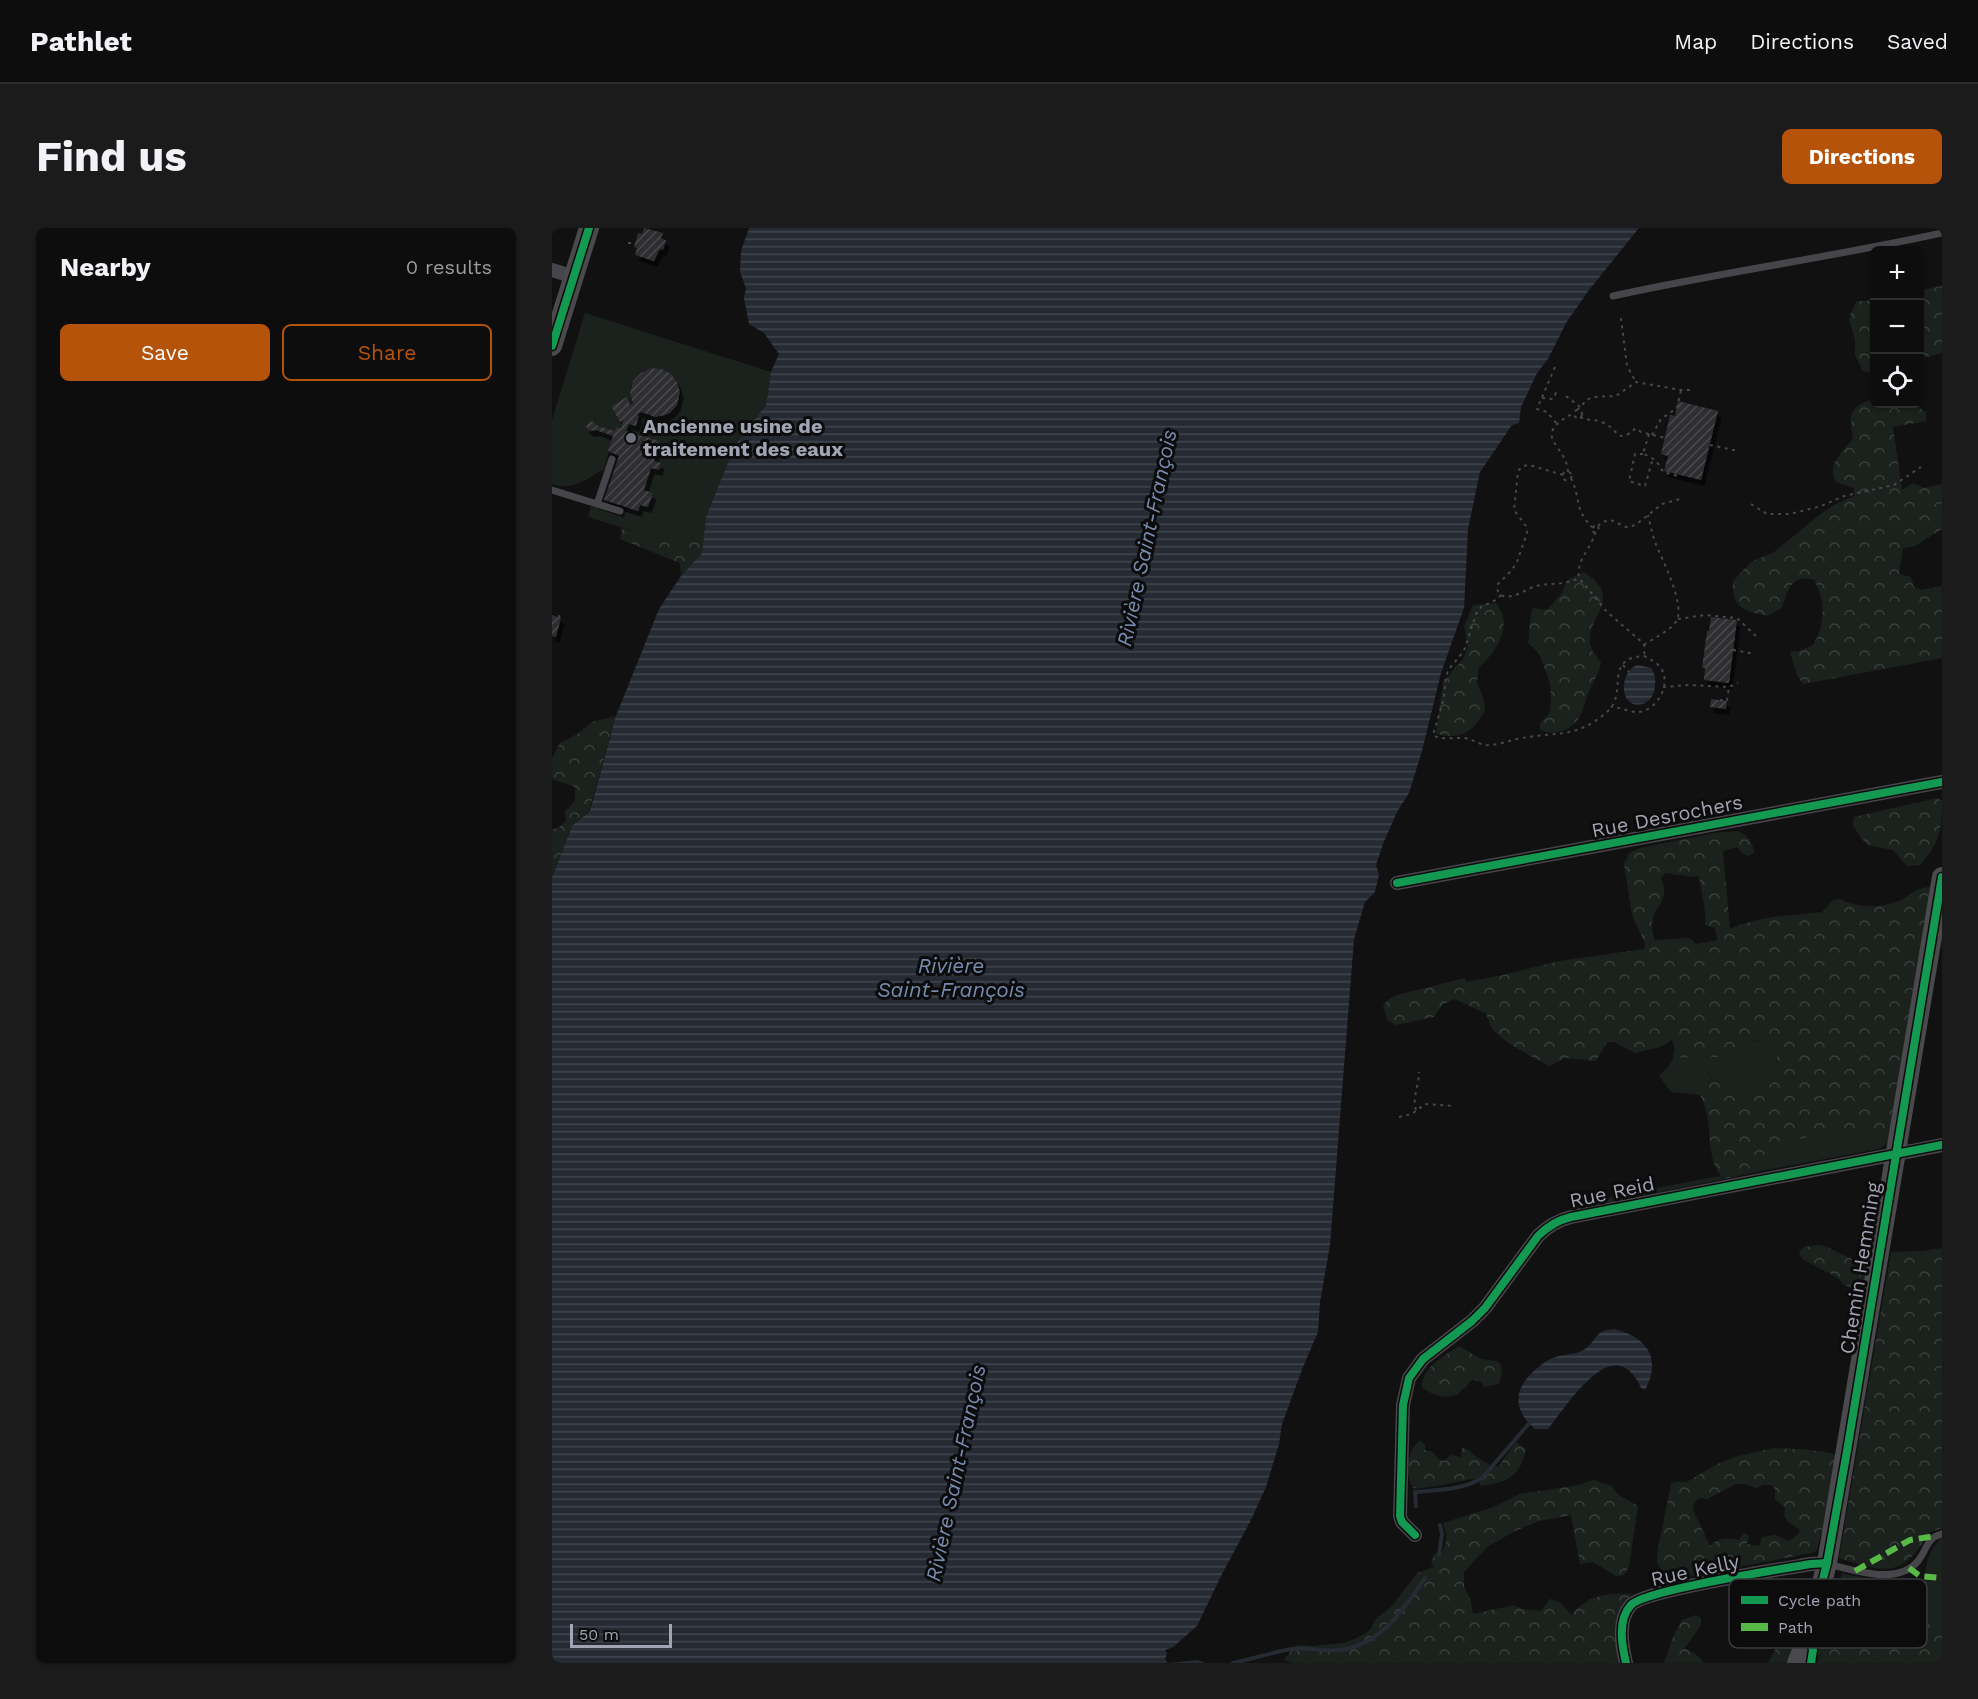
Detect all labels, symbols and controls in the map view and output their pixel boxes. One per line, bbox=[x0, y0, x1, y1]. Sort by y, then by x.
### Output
text: Pathlet bbox=[30, 25, 132, 58]
text: Map bbox=[1674, 29, 1717, 54]
text: Directions bbox=[1750, 29, 1854, 54]
text: Saved bbox=[1887, 29, 1948, 54]
button: Directions bbox=[1782, 129, 1942, 184]
text: Find us bbox=[36, 132, 187, 181]
map controls bbox=[1870, 246, 1924, 408]
button: + bbox=[1870, 246, 1924, 300]
text: Nearby bbox=[60, 252, 151, 282]
text: 0 results bbox=[406, 255, 492, 279]
button: − bbox=[1870, 300, 1924, 354]
button: Save bbox=[60, 324, 270, 381]
button: Share bbox=[282, 324, 492, 381]
button: locate bbox=[1870, 354, 1924, 408]
place label: Ancienne usine de traitement des eaux bbox=[643, 414, 843, 461]
water label: Rivière Saint-François bbox=[1111, 427, 1182, 649]
marker: Ancienne usine de traitement des eaux bbox=[624, 431, 638, 445]
street label: Rue Desrochers bbox=[1589, 790, 1745, 842]
water label: Rivière Saint-François bbox=[877, 953, 1025, 1002]
street label: Rue Reid bbox=[1567, 1171, 1657, 1213]
street label: Chemin Hemming bbox=[1835, 1180, 1885, 1356]
water label: Rivière Saint-François bbox=[920, 1362, 991, 1584]
street label: Rue Kelly bbox=[1649, 1549, 1742, 1591]
legend bbox=[1729, 1579, 1927, 1648]
text: Cycle path bbox=[1778, 1591, 1861, 1610]
text: Path bbox=[1778, 1618, 1813, 1637]
scale bar bbox=[570, 1621, 672, 1648]
text: 50 m bbox=[579, 1625, 619, 1644]

